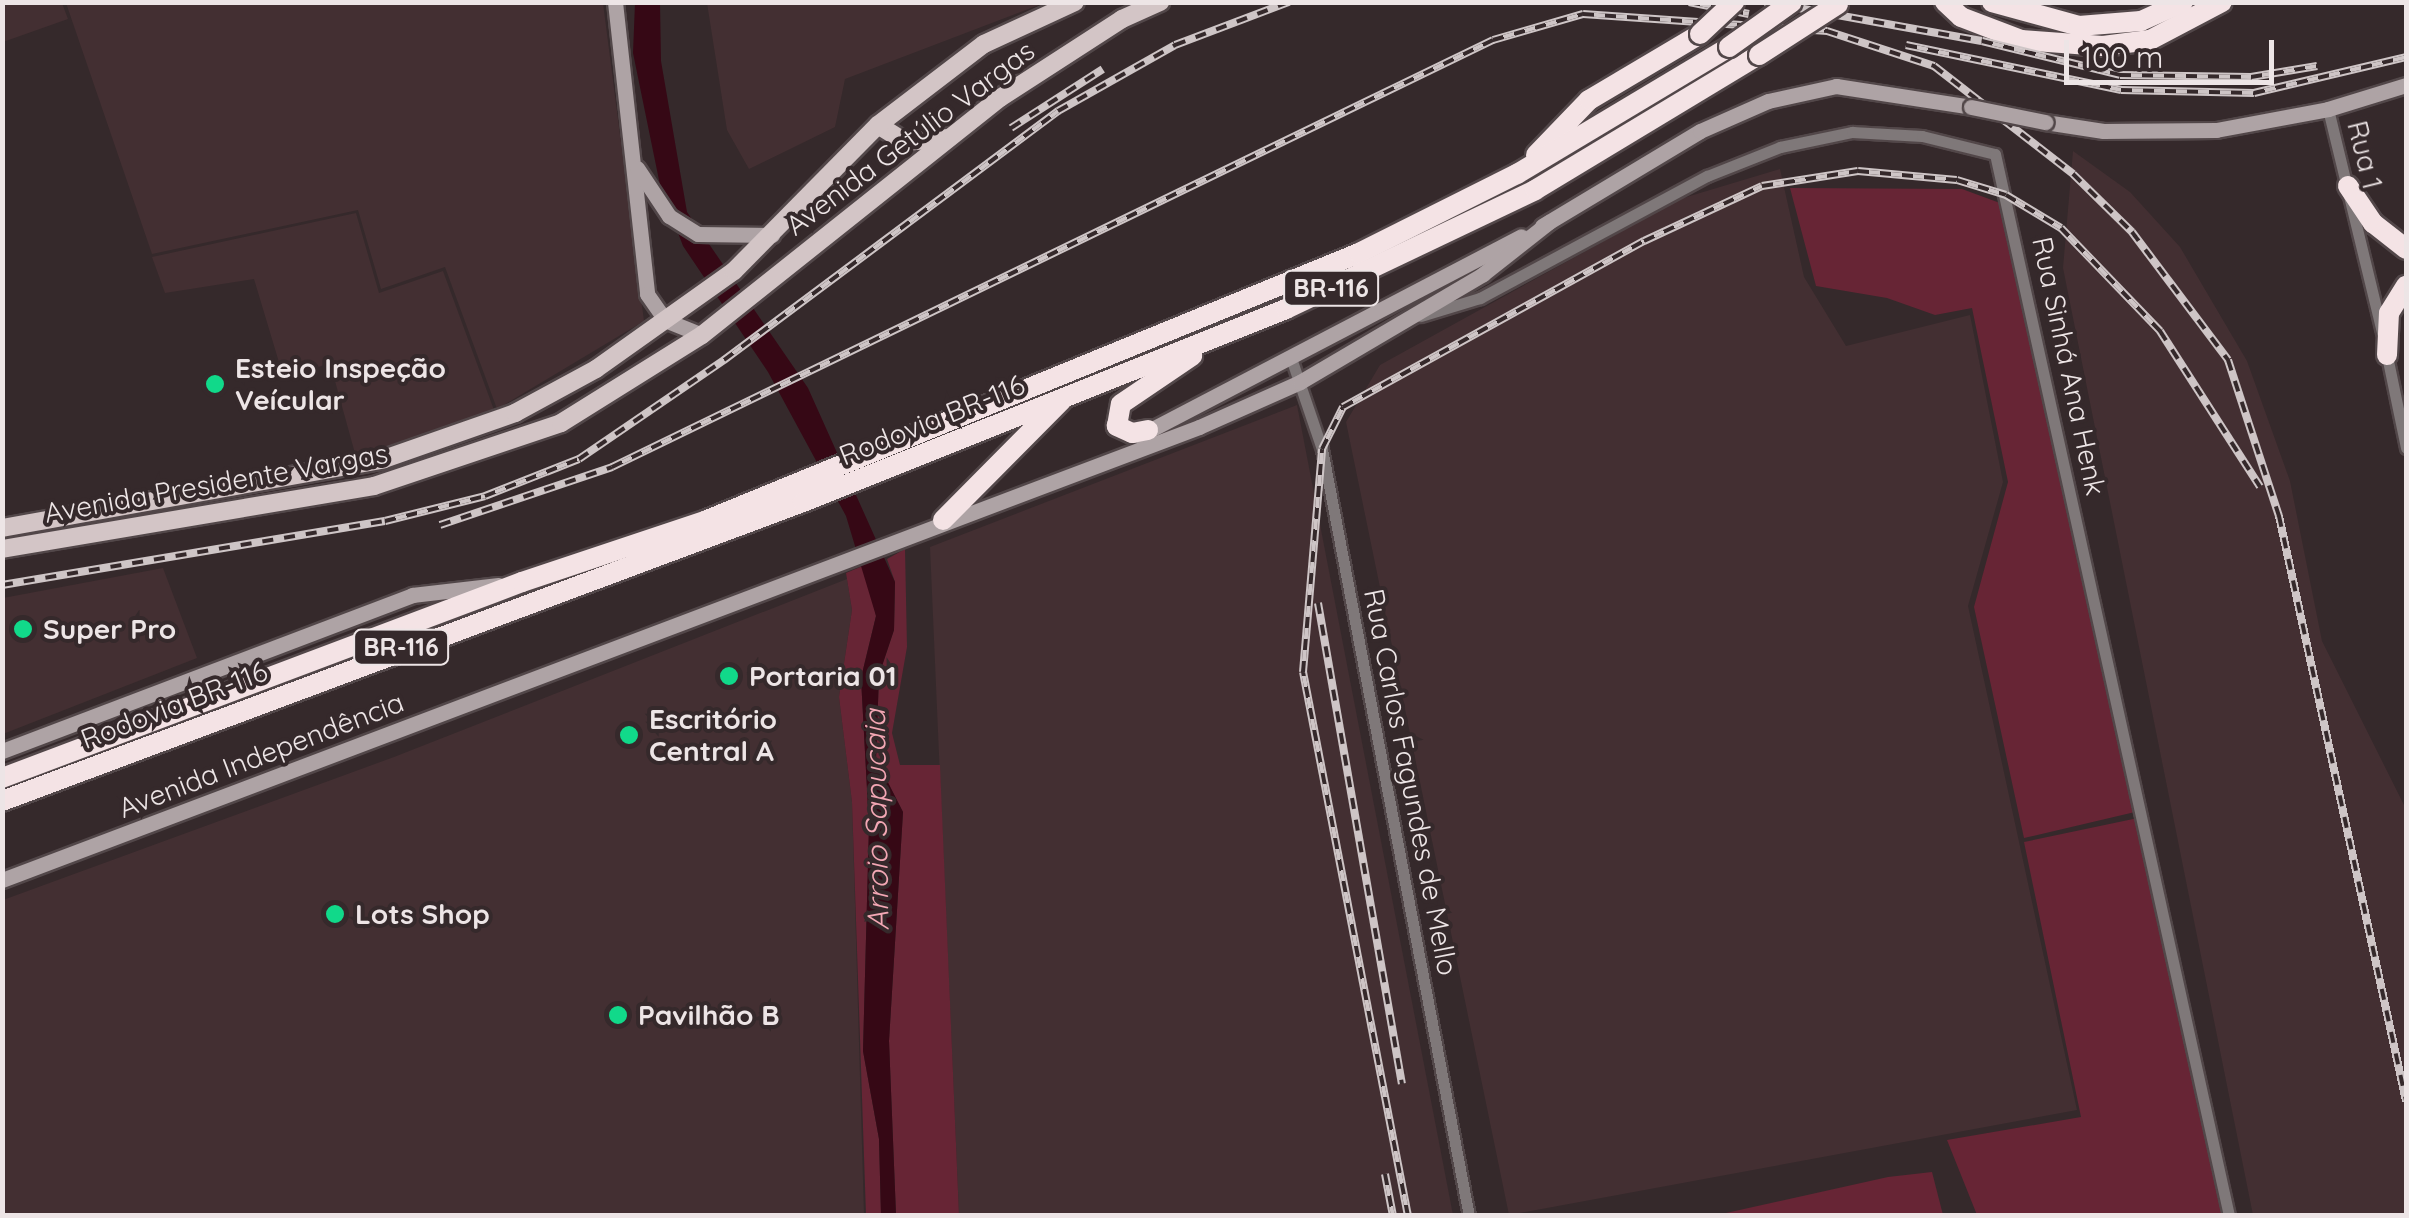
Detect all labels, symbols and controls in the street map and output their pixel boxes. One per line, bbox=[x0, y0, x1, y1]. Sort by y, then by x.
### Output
scale bar bbox=[2069, 20, 2279, 82]
street label: Avenida Getúlio Vargas bbox=[779, 34, 1041, 242]
text: 100 m bbox=[2081, 38, 2163, 76]
street label: Rua 1 bbox=[2340, 117, 2390, 193]
street label: Rua Sinhá Ana Henk bbox=[2025, 234, 2113, 498]
road number: BR-116 bbox=[1281, 268, 1381, 308]
place label: Esteio Inspeção Veícular bbox=[235, 351, 446, 417]
street label: Rodovia BR-116 bbox=[834, 368, 1030, 472]
marker: Esteio Inspeção Veícular bbox=[204, 373, 226, 395]
street label: Avenida Presidente Vargas bbox=[42, 436, 390, 530]
street label: Rua Carlos Fagundes de Mello bbox=[1357, 586, 1465, 978]
place label: Super Pro bbox=[43, 612, 176, 646]
marker: Super Pro bbox=[12, 618, 34, 640]
road number: BR-116 bbox=[351, 627, 451, 667]
street label: Rodovia BR-116 bbox=[76, 654, 272, 756]
place label: Portaria 01 bbox=[749, 659, 897, 693]
marker: Portaria 01 bbox=[718, 665, 740, 687]
street label: Avenida Independência bbox=[114, 685, 408, 825]
place label: Escritório Central A bbox=[649, 702, 777, 768]
water label: Arroio Sapucaia bbox=[856, 709, 896, 931]
marker: Escritório Central A bbox=[618, 724, 640, 746]
place label: Lots Shop bbox=[355, 897, 490, 931]
marker: Lots Shop bbox=[324, 903, 346, 925]
place label: Pavilhão B bbox=[638, 998, 780, 1032]
marker: Pavilhão B bbox=[607, 1004, 629, 1026]

